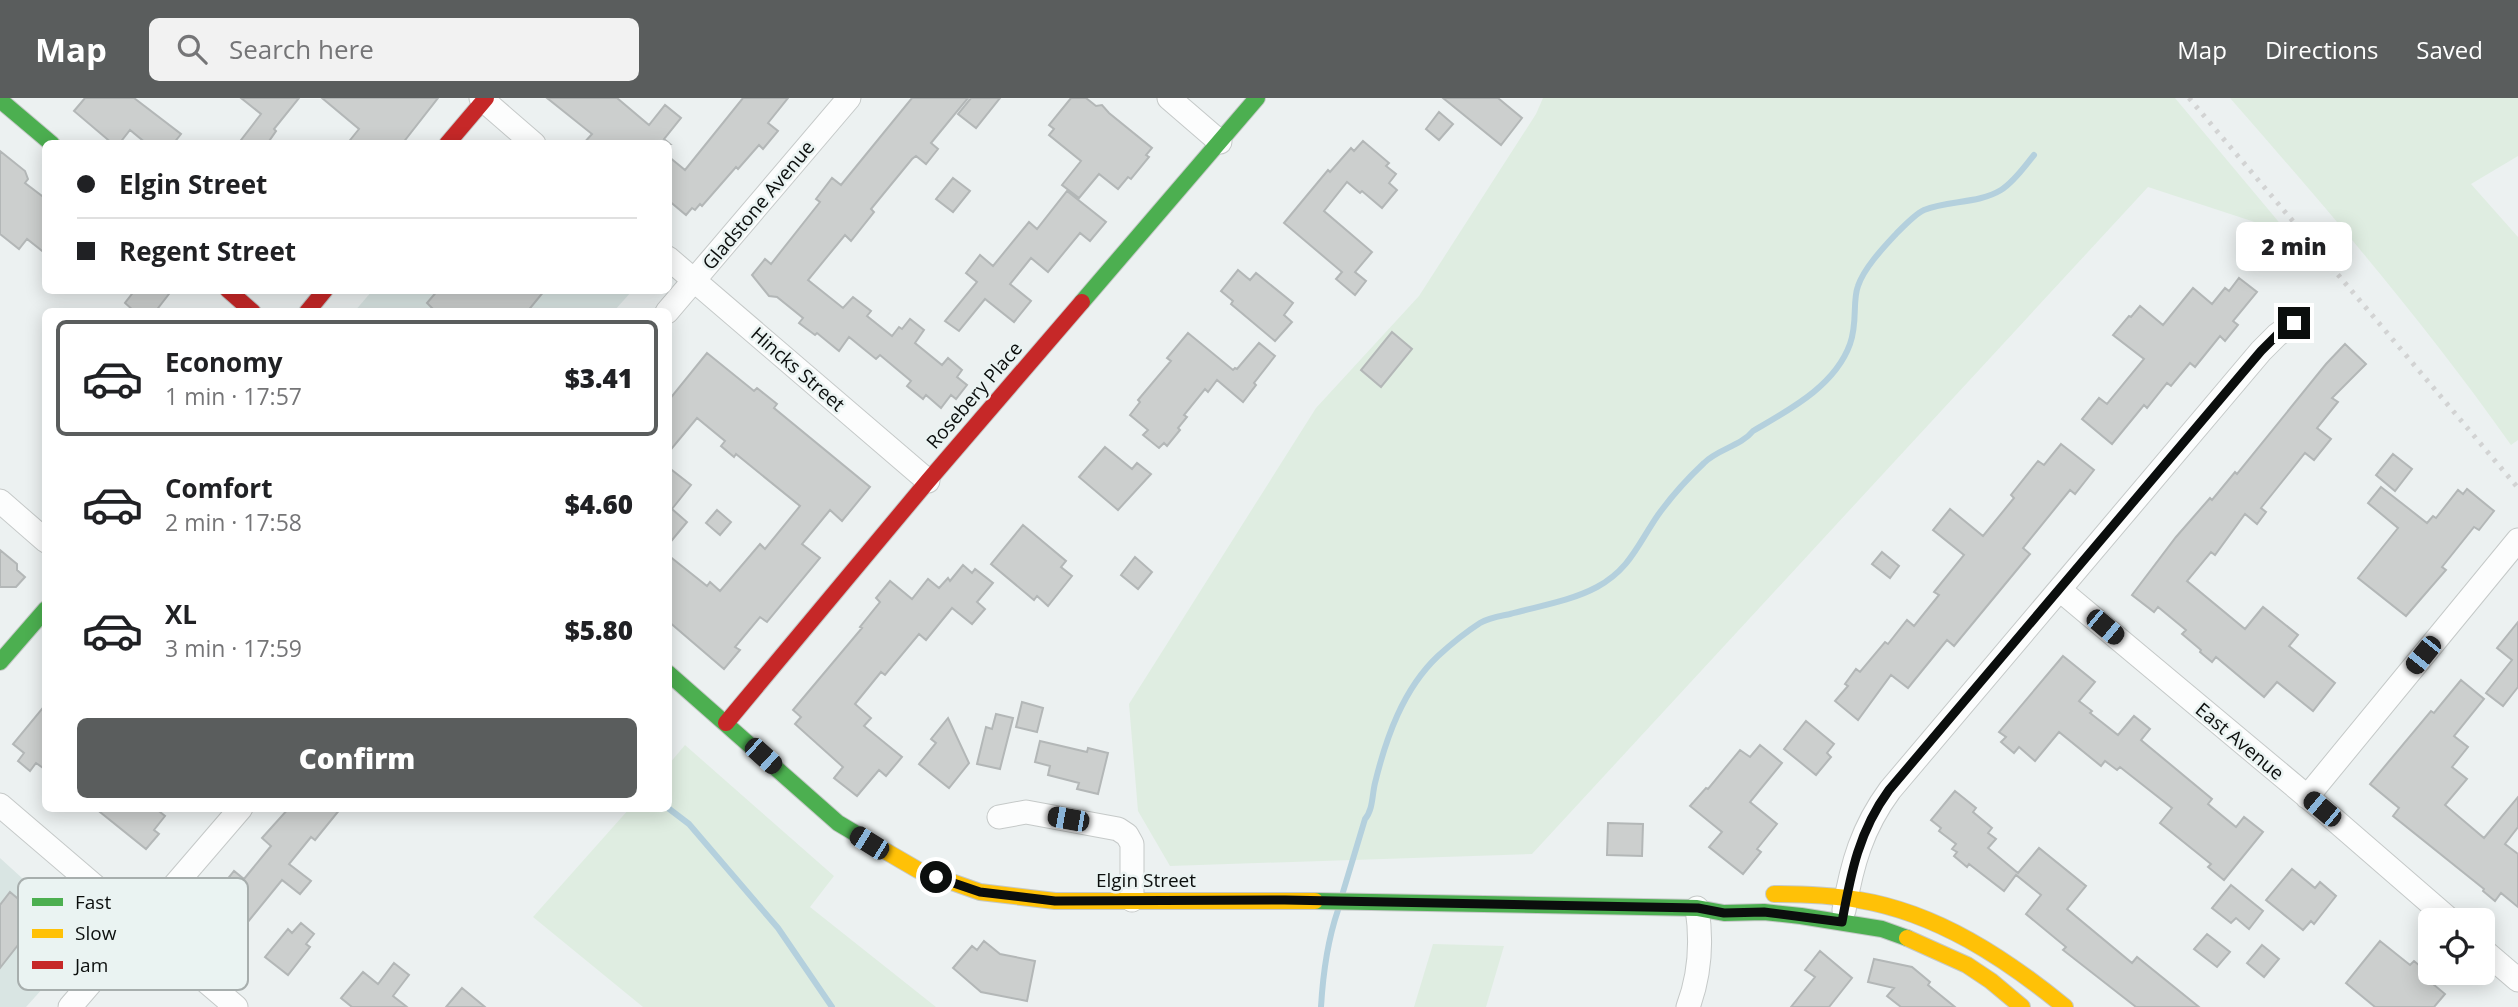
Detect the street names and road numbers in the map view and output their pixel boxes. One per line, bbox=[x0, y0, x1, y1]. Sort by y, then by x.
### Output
street label: Gladstone Avenue bbox=[696, 135, 820, 275]
street label: Hincks Street bbox=[745, 321, 851, 417]
street label: Rosebery Place bbox=[920, 336, 1028, 454]
street label: East Avenue bbox=[2190, 696, 2290, 786]
street label: Elgin Street bbox=[1096, 867, 1196, 893]

